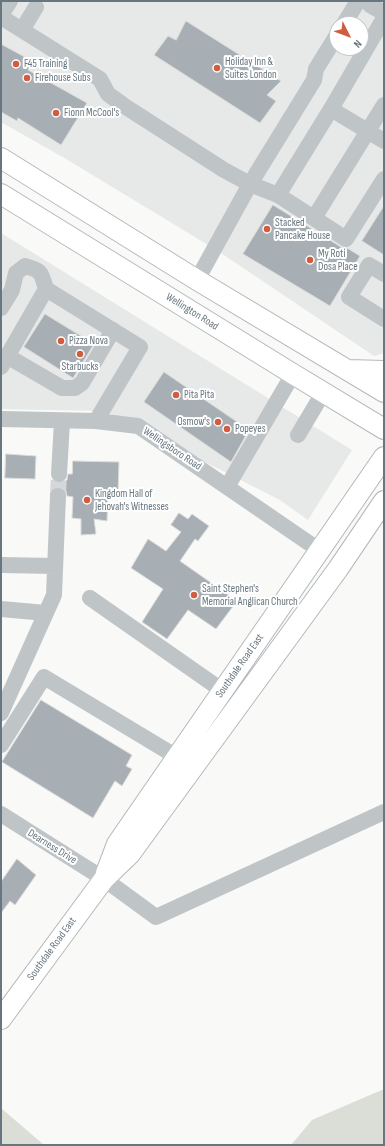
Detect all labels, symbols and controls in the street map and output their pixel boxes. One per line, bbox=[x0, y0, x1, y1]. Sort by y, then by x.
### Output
north arrow bbox=[329, 16, 369, 56]
text: N bbox=[351, 37, 364, 50]
place label: Holiday Inn & Suites London bbox=[225, 55, 277, 81]
place label: F45 Training bbox=[24, 57, 67, 71]
marker: F45 Training bbox=[11, 59, 21, 69]
marker: Holiday Inn & Suites London bbox=[212, 63, 222, 73]
place label: Firehouse Subs bbox=[35, 71, 91, 85]
marker: Firehouse Subs bbox=[22, 73, 32, 83]
place label: Fionn McCool's bbox=[64, 106, 119, 120]
marker: Fionn McCool's bbox=[51, 108, 61, 118]
place label: Stacked Pancake House bbox=[275, 216, 330, 242]
marker: Stacked Pancake House bbox=[262, 224, 272, 234]
place label: My Roti Dosa Place bbox=[318, 247, 358, 273]
marker: My Roti Dosa Place bbox=[305, 255, 315, 265]
street label: Wellington Road bbox=[163, 291, 221, 333]
place label: Pizza Nova bbox=[69, 334, 108, 348]
marker: Pizza Nova bbox=[56, 336, 66, 346]
marker: Starbucks bbox=[75, 349, 85, 359]
place label: Starbucks bbox=[62, 360, 98, 374]
place label: Pita Pita bbox=[184, 388, 214, 402]
marker: Pita Pita bbox=[171, 390, 181, 400]
place label: Osmow's bbox=[177, 415, 210, 429]
marker: Osmow's bbox=[213, 417, 223, 427]
place label: Popeyes bbox=[235, 422, 266, 436]
marker: Popeyes bbox=[222, 424, 232, 434]
street label: Wellingsboro Road bbox=[140, 425, 204, 473]
place label: Kingdom Hall of Jehovah's Witnesses bbox=[95, 487, 169, 513]
marker: Kingdom Hall of Jehovah's Witnesses bbox=[82, 495, 92, 505]
place label: Saint Stephen's Memorial Anglican Church bbox=[202, 582, 298, 608]
marker: Saint Stephen's Memorial Anglican Church bbox=[189, 590, 199, 600]
street label: Southdale Road East bbox=[213, 632, 267, 700]
street label: Dearness Drive bbox=[25, 827, 79, 867]
street label: Southdale Road East bbox=[25, 915, 79, 983]

